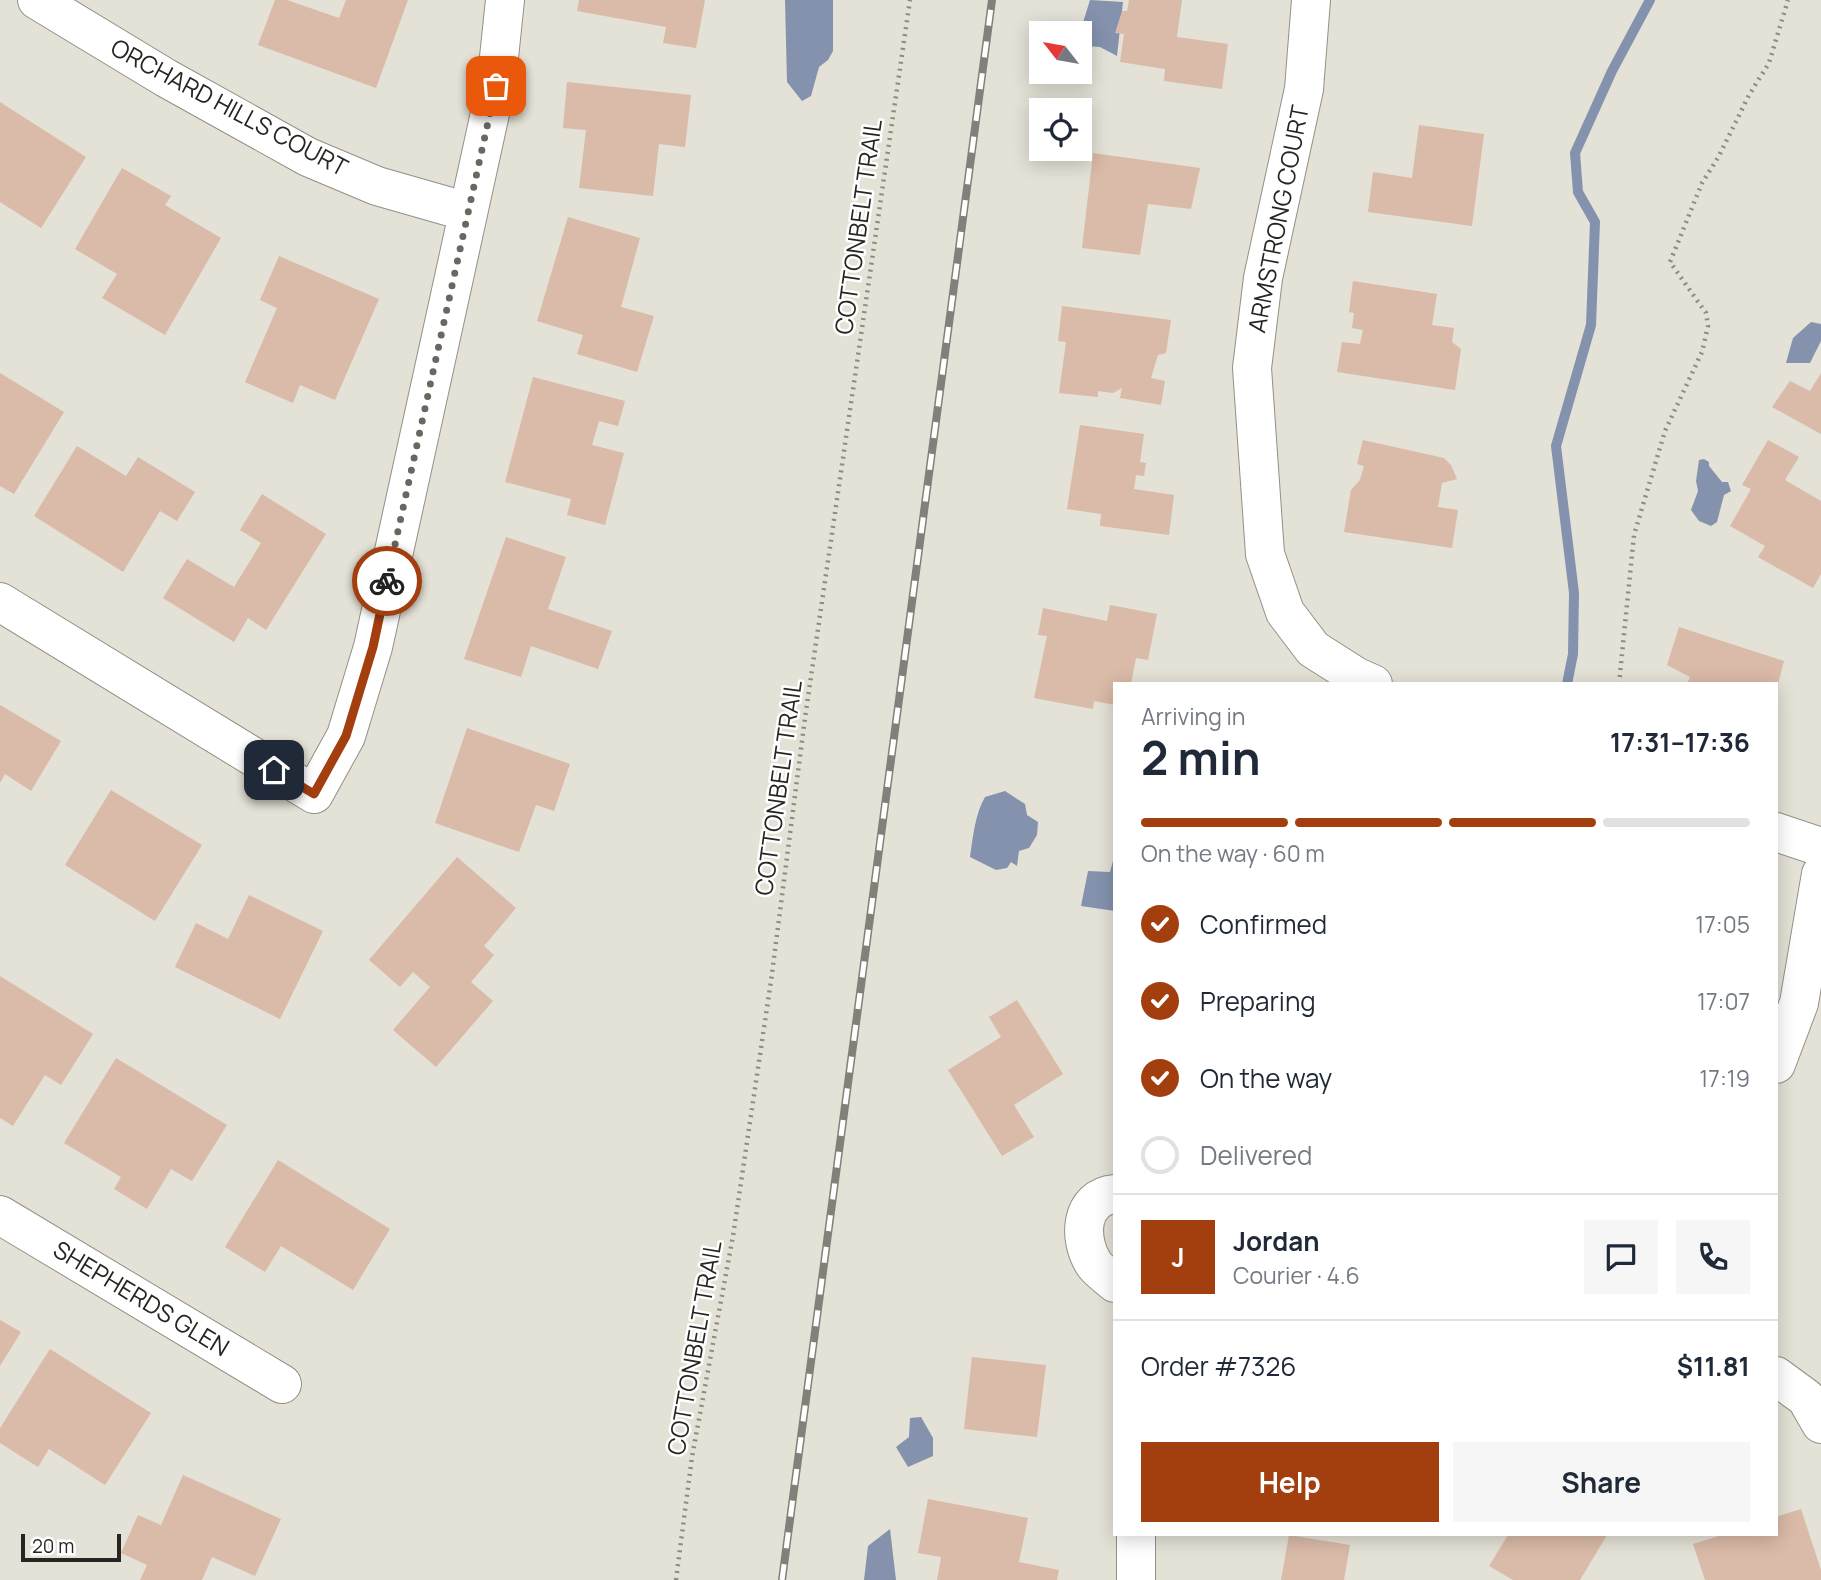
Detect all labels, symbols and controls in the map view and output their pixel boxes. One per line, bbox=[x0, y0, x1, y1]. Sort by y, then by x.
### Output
north arrow bbox=[1029, 21, 1092, 84]
map controls bbox=[1029, 21, 1092, 161]
street label: ORCHARD HILLS COURT bbox=[105, 30, 355, 184]
pin bbox=[466, 56, 526, 116]
icon: bag bbox=[477, 67, 515, 105]
button: locate bbox=[1029, 98, 1092, 161]
street label: ARMSTRONG COURT bbox=[1239, 101, 1316, 335]
street label: COTTONBELT TRAIL bbox=[826, 117, 889, 337]
courier bbox=[352, 546, 422, 616]
icon: bike bbox=[368, 562, 406, 600]
street label: COTTONBELT TRAIL bbox=[746, 678, 809, 898]
text: Arriving in bbox=[1141, 700, 1246, 732]
text: 17:31–17:36 bbox=[1610, 724, 1750, 760]
text: 2 min bbox=[1141, 726, 1261, 789]
pin bbox=[244, 740, 304, 800]
icon: home bbox=[255, 751, 293, 789]
text: On the way · 60 m bbox=[1141, 837, 1325, 869]
icon: check bbox=[1141, 905, 1179, 943]
text: Confirmed bbox=[1200, 906, 1327, 942]
text: 17:05 bbox=[1695, 908, 1750, 940]
icon: check bbox=[1141, 982, 1179, 1020]
text: Preparing bbox=[1200, 983, 1316, 1019]
text: 17:07 bbox=[1697, 985, 1750, 1017]
icon: check bbox=[1141, 1059, 1179, 1097]
text: On the way bbox=[1200, 1060, 1332, 1096]
text: 17:19 bbox=[1699, 1062, 1750, 1094]
text: Delivered bbox=[1200, 1137, 1312, 1173]
button: chat bbox=[1584, 1220, 1658, 1294]
button: phone bbox=[1676, 1220, 1750, 1294]
text: Jordan bbox=[1233, 1223, 1319, 1259]
street label: SHEPHERDS GLEN bbox=[48, 1232, 236, 1363]
street label: COTTONBELT TRAIL bbox=[658, 1238, 729, 1457]
text: J bbox=[1171, 1239, 1185, 1275]
text: Courier · 4.6 bbox=[1233, 1259, 1360, 1291]
text: Order #7326 bbox=[1141, 1348, 1296, 1384]
text: $11.81 bbox=[1677, 1348, 1750, 1384]
button: Help bbox=[1141, 1442, 1439, 1522]
button: Share bbox=[1453, 1442, 1750, 1522]
scale bar bbox=[21, 1531, 121, 1563]
text: 20 m bbox=[32, 1533, 74, 1559]

